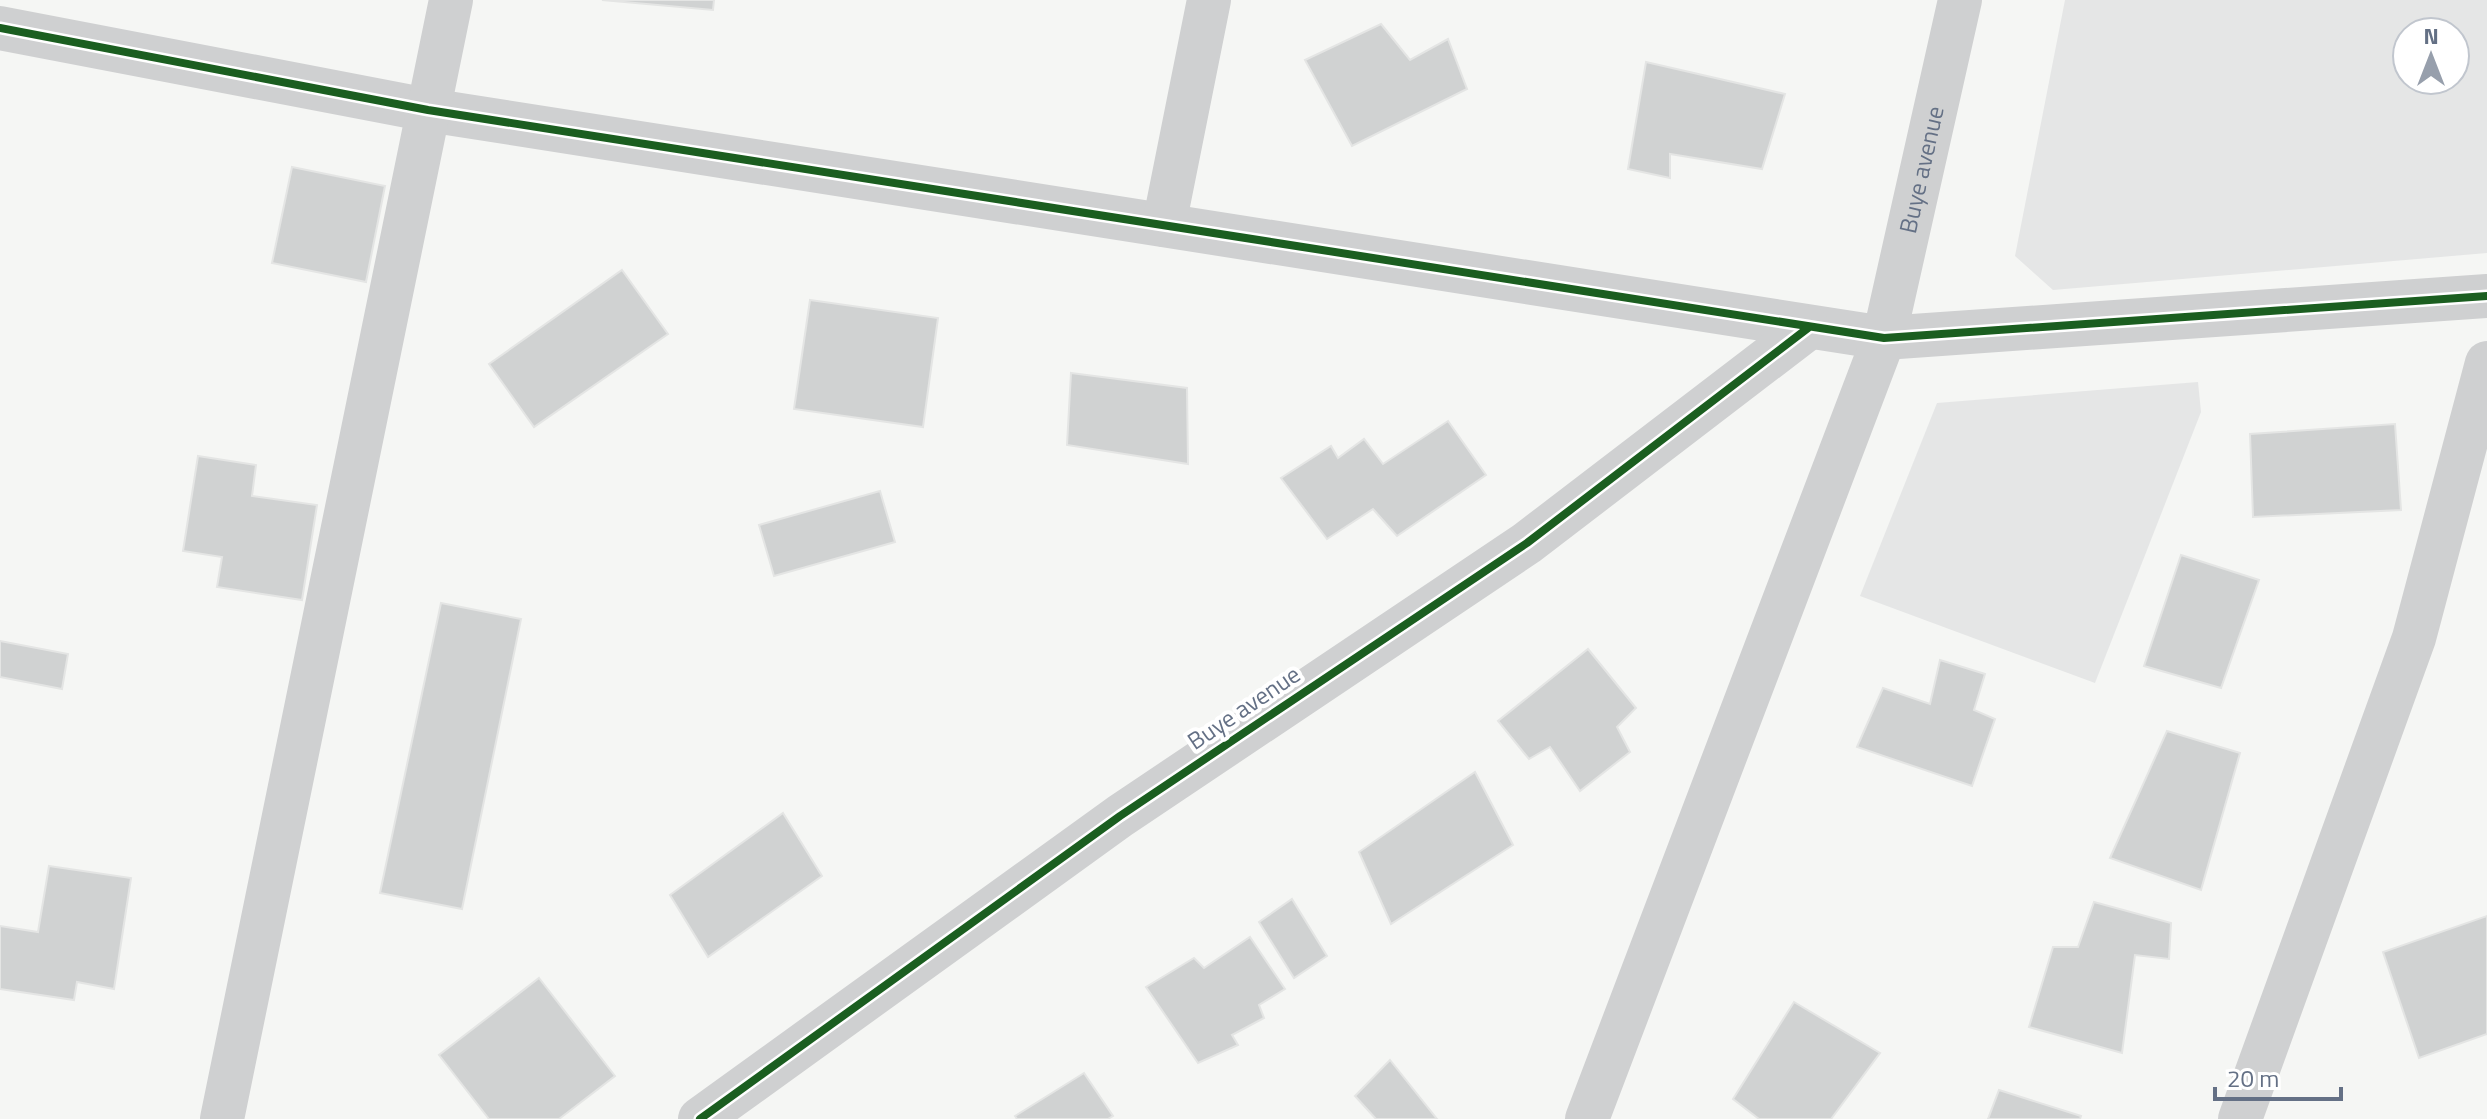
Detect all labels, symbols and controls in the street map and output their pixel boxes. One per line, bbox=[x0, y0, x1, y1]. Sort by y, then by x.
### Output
north arrow bbox=[2391, 16, 2471, 96]
text: N bbox=[2423, 19, 2439, 53]
street label: Buye avenue bbox=[1889, 102, 1953, 237]
street label: Buye avenue bbox=[1180, 656, 1307, 758]
scale bar bbox=[2215, 1051, 2341, 1101]
text: 20 m bbox=[2227, 1060, 2279, 1096]

